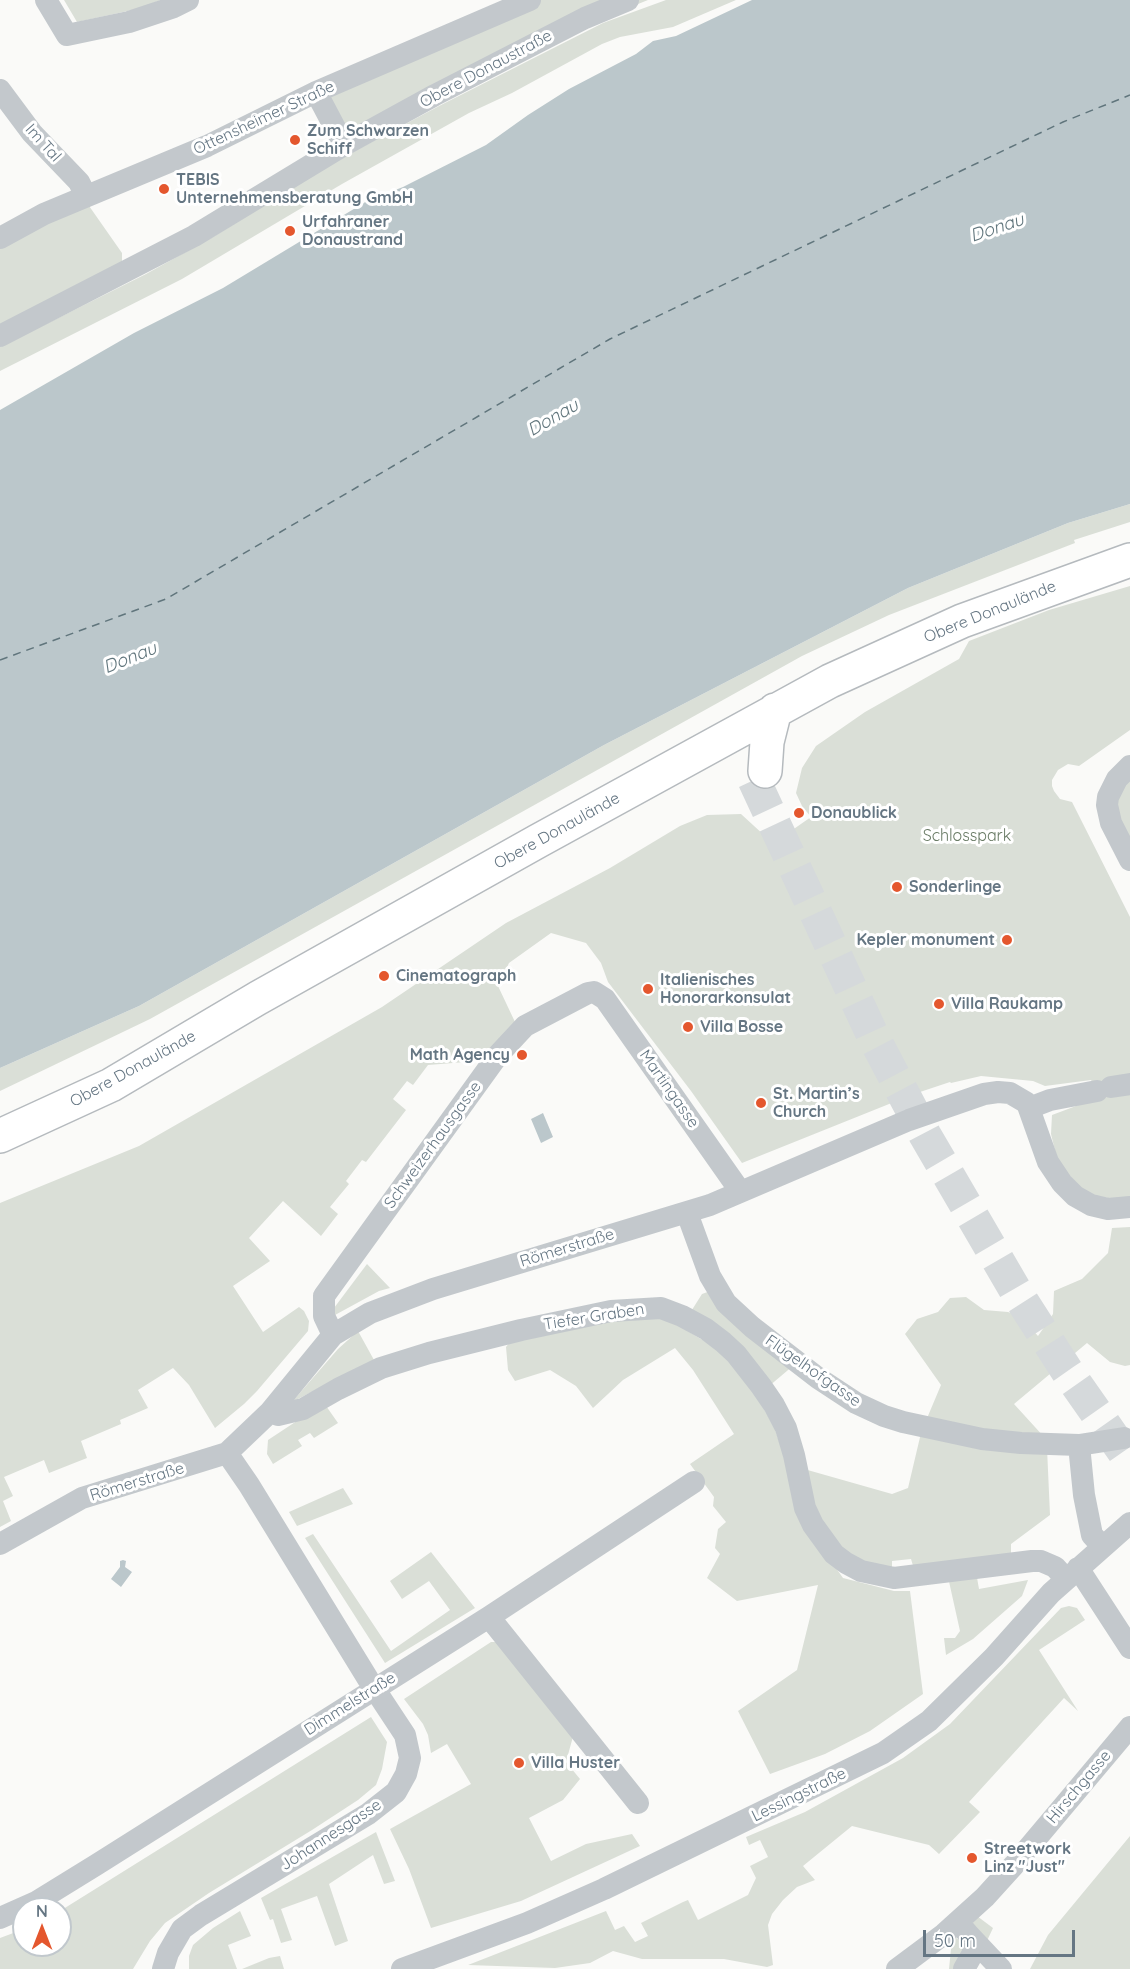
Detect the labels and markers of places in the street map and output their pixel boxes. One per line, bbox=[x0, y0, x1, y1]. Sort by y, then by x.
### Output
place label: Zum Schwarzen Schiff bbox=[307, 121, 429, 159]
marker: Zum Schwarzen Schiff bbox=[288, 133, 302, 147]
place label: TEBIS Unternehmensberatung GmbH bbox=[176, 170, 413, 208]
marker: TEBIS Unternehmensberatung GmbH bbox=[157, 182, 171, 196]
place label: Urfahraner Donaustrand bbox=[302, 212, 403, 250]
marker: Urfahraner Donaustrand bbox=[283, 224, 297, 238]
place label: Donaublick bbox=[811, 803, 897, 823]
marker: Donaublick bbox=[792, 806, 806, 820]
place label: Sonderlinge bbox=[909, 877, 1001, 897]
marker: Sonderlinge bbox=[890, 880, 904, 894]
place label: Kepler monument bbox=[856, 930, 995, 950]
marker: Kepler monument bbox=[1000, 933, 1014, 947]
place label: Cinematograph bbox=[396, 966, 516, 986]
marker: Cinematograph bbox=[377, 969, 391, 983]
place label: Italienisches Honorarkonsulat bbox=[660, 970, 791, 1008]
marker: Italienisches Honorarkonsulat bbox=[641, 982, 655, 996]
place label: Villa Raukamp bbox=[951, 994, 1063, 1014]
marker: Villa Raukamp bbox=[932, 997, 946, 1011]
place label: Villa Bosse bbox=[700, 1017, 783, 1037]
marker: Villa Bosse bbox=[681, 1020, 695, 1034]
place label: Math Agency bbox=[410, 1045, 510, 1065]
marker: Math Agency bbox=[515, 1048, 529, 1062]
place label: St. Martin’s Church bbox=[773, 1084, 860, 1122]
marker: St. Martin’s Church bbox=[754, 1096, 768, 1110]
place label: Villa Huster bbox=[531, 1753, 620, 1773]
marker: Villa Huster bbox=[512, 1756, 526, 1770]
place label: Streetwork Linz "Just" bbox=[984, 1839, 1071, 1877]
marker: Streetwork Linz "Just" bbox=[965, 1851, 979, 1865]

